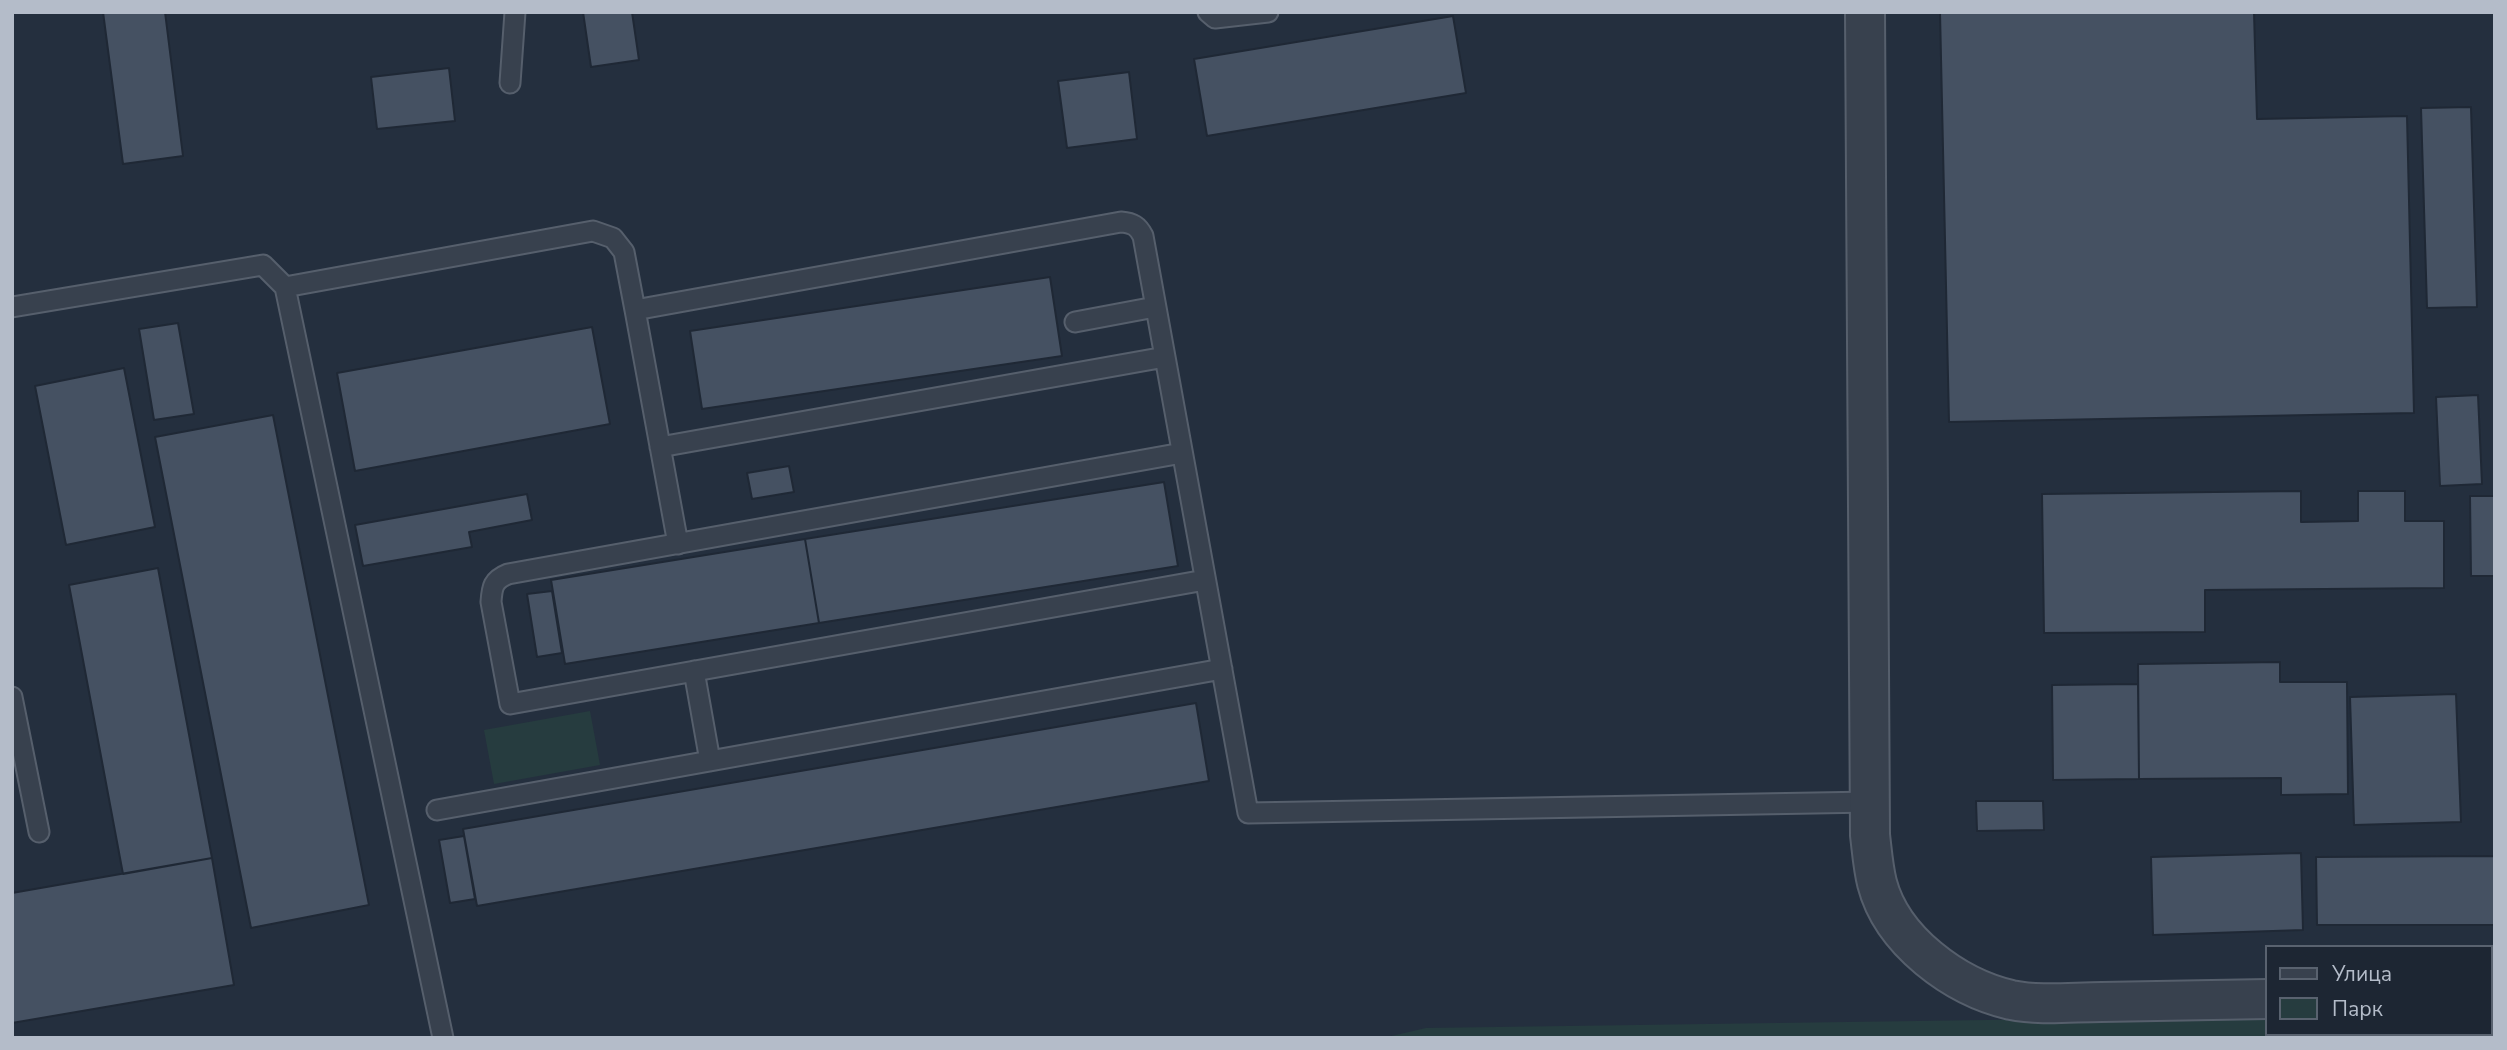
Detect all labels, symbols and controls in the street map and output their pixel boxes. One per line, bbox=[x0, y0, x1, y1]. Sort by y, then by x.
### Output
legend bbox=[2266, 945, 2493, 1036]
text: Улица bbox=[2332, 960, 2392, 988]
text: Парк bbox=[2332, 995, 2383, 1023]

